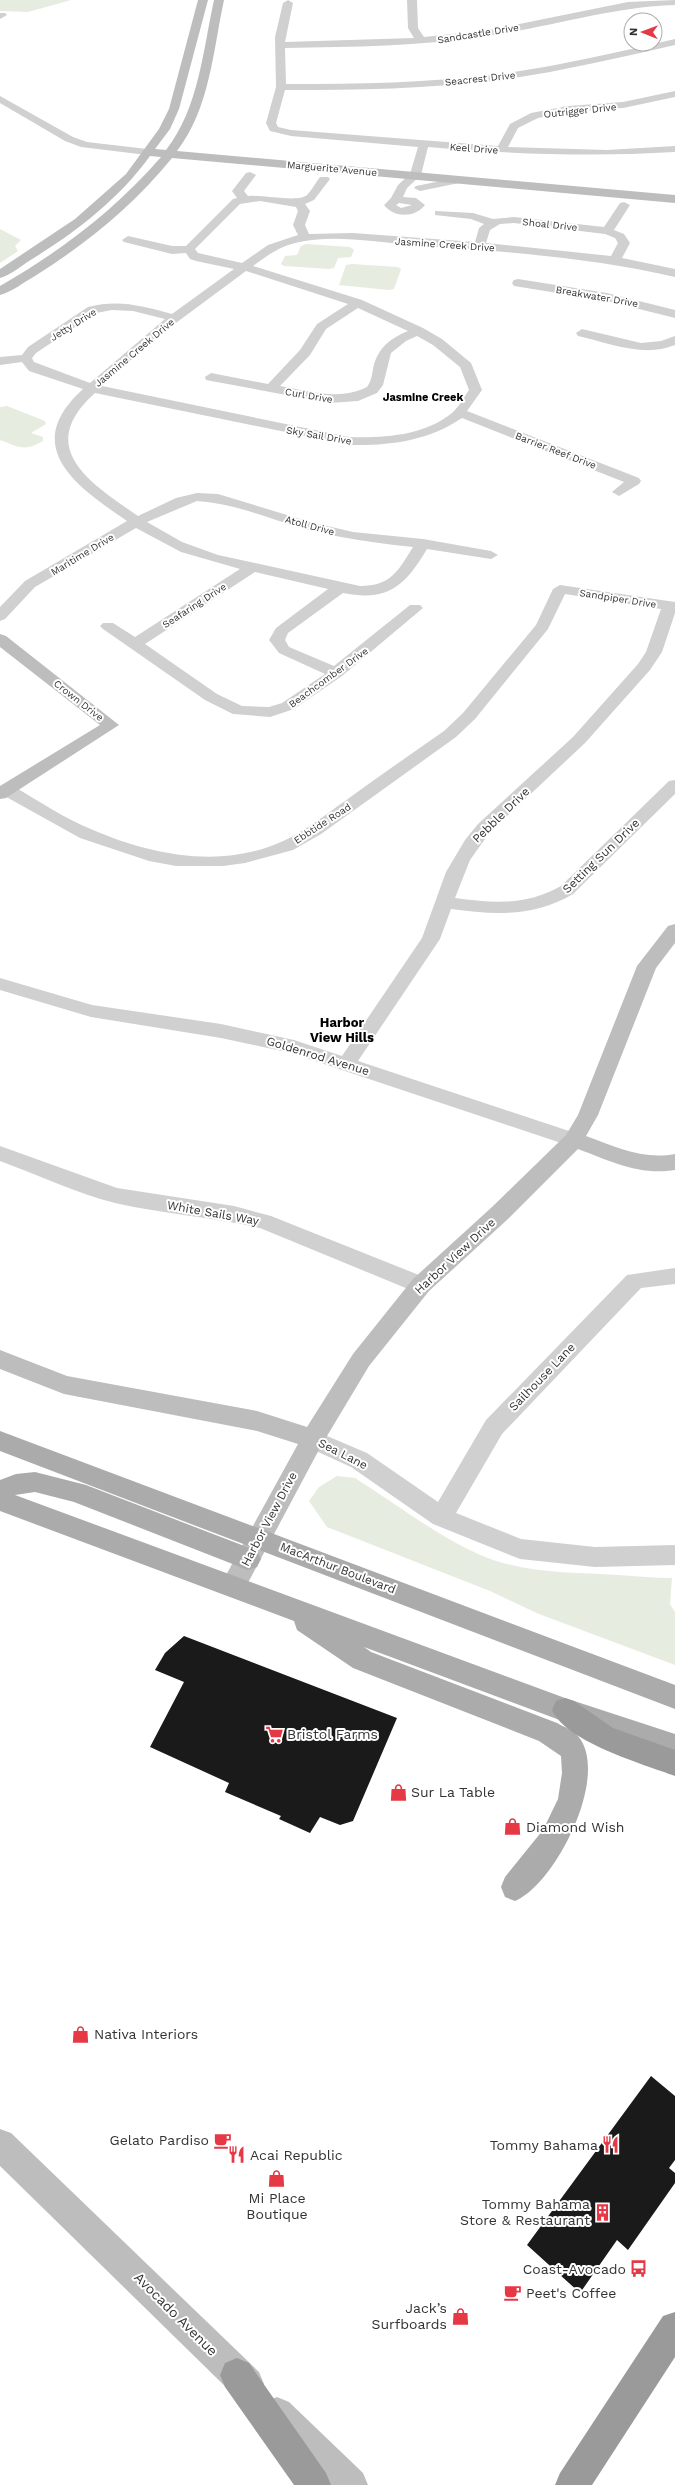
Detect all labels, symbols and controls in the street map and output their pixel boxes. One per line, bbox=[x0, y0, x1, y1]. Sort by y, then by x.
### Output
north arrow bbox=[623, 12, 663, 52]
street label: Sandcastle Drive bbox=[437, 22, 520, 45]
text: N bbox=[627, 28, 640, 36]
street label: Seacrest Drive bbox=[444, 69, 516, 88]
street label: Outrigger Drive bbox=[543, 101, 617, 120]
street label: Keel Drive bbox=[449, 141, 499, 156]
street label: Marguerite Avenue bbox=[286, 159, 378, 178]
street label: Shoal Drive bbox=[522, 216, 578, 233]
street label: Jasmine Creek Drive bbox=[395, 236, 495, 253]
street label: Breakwater Drive bbox=[555, 284, 639, 309]
street label: Jetty Drive bbox=[48, 306, 98, 343]
street label: Jasmine Creek Drive bbox=[92, 316, 176, 389]
street label: Curl Drive bbox=[284, 386, 334, 405]
district label: Jasmine Creek bbox=[383, 391, 463, 404]
street label: Sky Sail Drive bbox=[285, 424, 353, 447]
street label: Barrier Reef Drive bbox=[514, 430, 598, 471]
street label: Atoll Drive bbox=[284, 514, 336, 537]
street label: Maritime Drive bbox=[49, 531, 116, 578]
street label: Seafaring Drive bbox=[160, 581, 228, 630]
street label: Sandpiper Drive bbox=[579, 587, 657, 610]
street label: Beachcomber Drive bbox=[287, 645, 370, 710]
street label: Crown Drive bbox=[52, 678, 106, 723]
street label: Pebble Drive bbox=[470, 784, 532, 846]
street label: Ebbtide Road bbox=[292, 801, 353, 846]
street label: Setting Sun Drive bbox=[560, 816, 642, 896]
district label: Harbor View Hills bbox=[310, 1015, 374, 1045]
street label: Goldenrod Avenue bbox=[265, 1034, 371, 1078]
street label: White Sails Way bbox=[166, 1198, 261, 1228]
street label: Harbor View Drive bbox=[412, 1215, 498, 1297]
street label: Sailhouse Lane bbox=[506, 1340, 578, 1414]
street label: Sea Lane bbox=[316, 1436, 370, 1472]
street label: Harbor View Drive bbox=[238, 1469, 300, 1569]
street label: MacArthur Boulevard bbox=[278, 1539, 398, 1597]
supermarket icon: Bristol Farms bbox=[264, 1724, 284, 1744]
place label: Bristol Farms bbox=[287, 1726, 378, 1742]
shop icon: Sur La Table bbox=[388, 1782, 408, 1802]
place label: Sur La Table bbox=[411, 1784, 495, 1800]
shop icon: Diamond Wish bbox=[503, 1817, 523, 1837]
place label: Diamond Wish bbox=[526, 1819, 625, 1835]
shop icon: Nativa Interiors bbox=[71, 2024, 91, 2044]
place label: Nativa Interiors bbox=[94, 2026, 198, 2042]
cafe icon: Gelato Pardiso bbox=[212, 2130, 232, 2150]
place label: Gelato Pardiso bbox=[110, 2132, 209, 2148]
restaurant icon: Tommy Bahama bbox=[601, 2135, 621, 2155]
place label: Tommy Bahama bbox=[490, 2137, 598, 2153]
restaurant icon: Acai Republic bbox=[227, 2145, 247, 2165]
place label: Acai Republic bbox=[250, 2147, 343, 2163]
shop icon: Mi Place Boutique bbox=[267, 2168, 287, 2188]
place label: Mi Place Boutique bbox=[246, 2190, 308, 2222]
place label: Tommy Bahama Store & Restaurant bbox=[460, 2196, 590, 2228]
building icon: Tommy Bahama Store & Restaurant bbox=[593, 2202, 613, 2222]
bus stop icon: Coast-Avocado bbox=[629, 2259, 649, 2279]
place label: Coast-Avocado bbox=[523, 2261, 626, 2277]
street label: Avocado Avenue bbox=[131, 2269, 221, 2359]
cafe icon: Peet's Coffee bbox=[503, 2283, 523, 2303]
place label: Peet's Coffee bbox=[526, 2285, 616, 2301]
place label: Jack’s Surfboards bbox=[371, 2300, 447, 2332]
shop icon: Jack’s Surfboards bbox=[450, 2306, 470, 2326]

